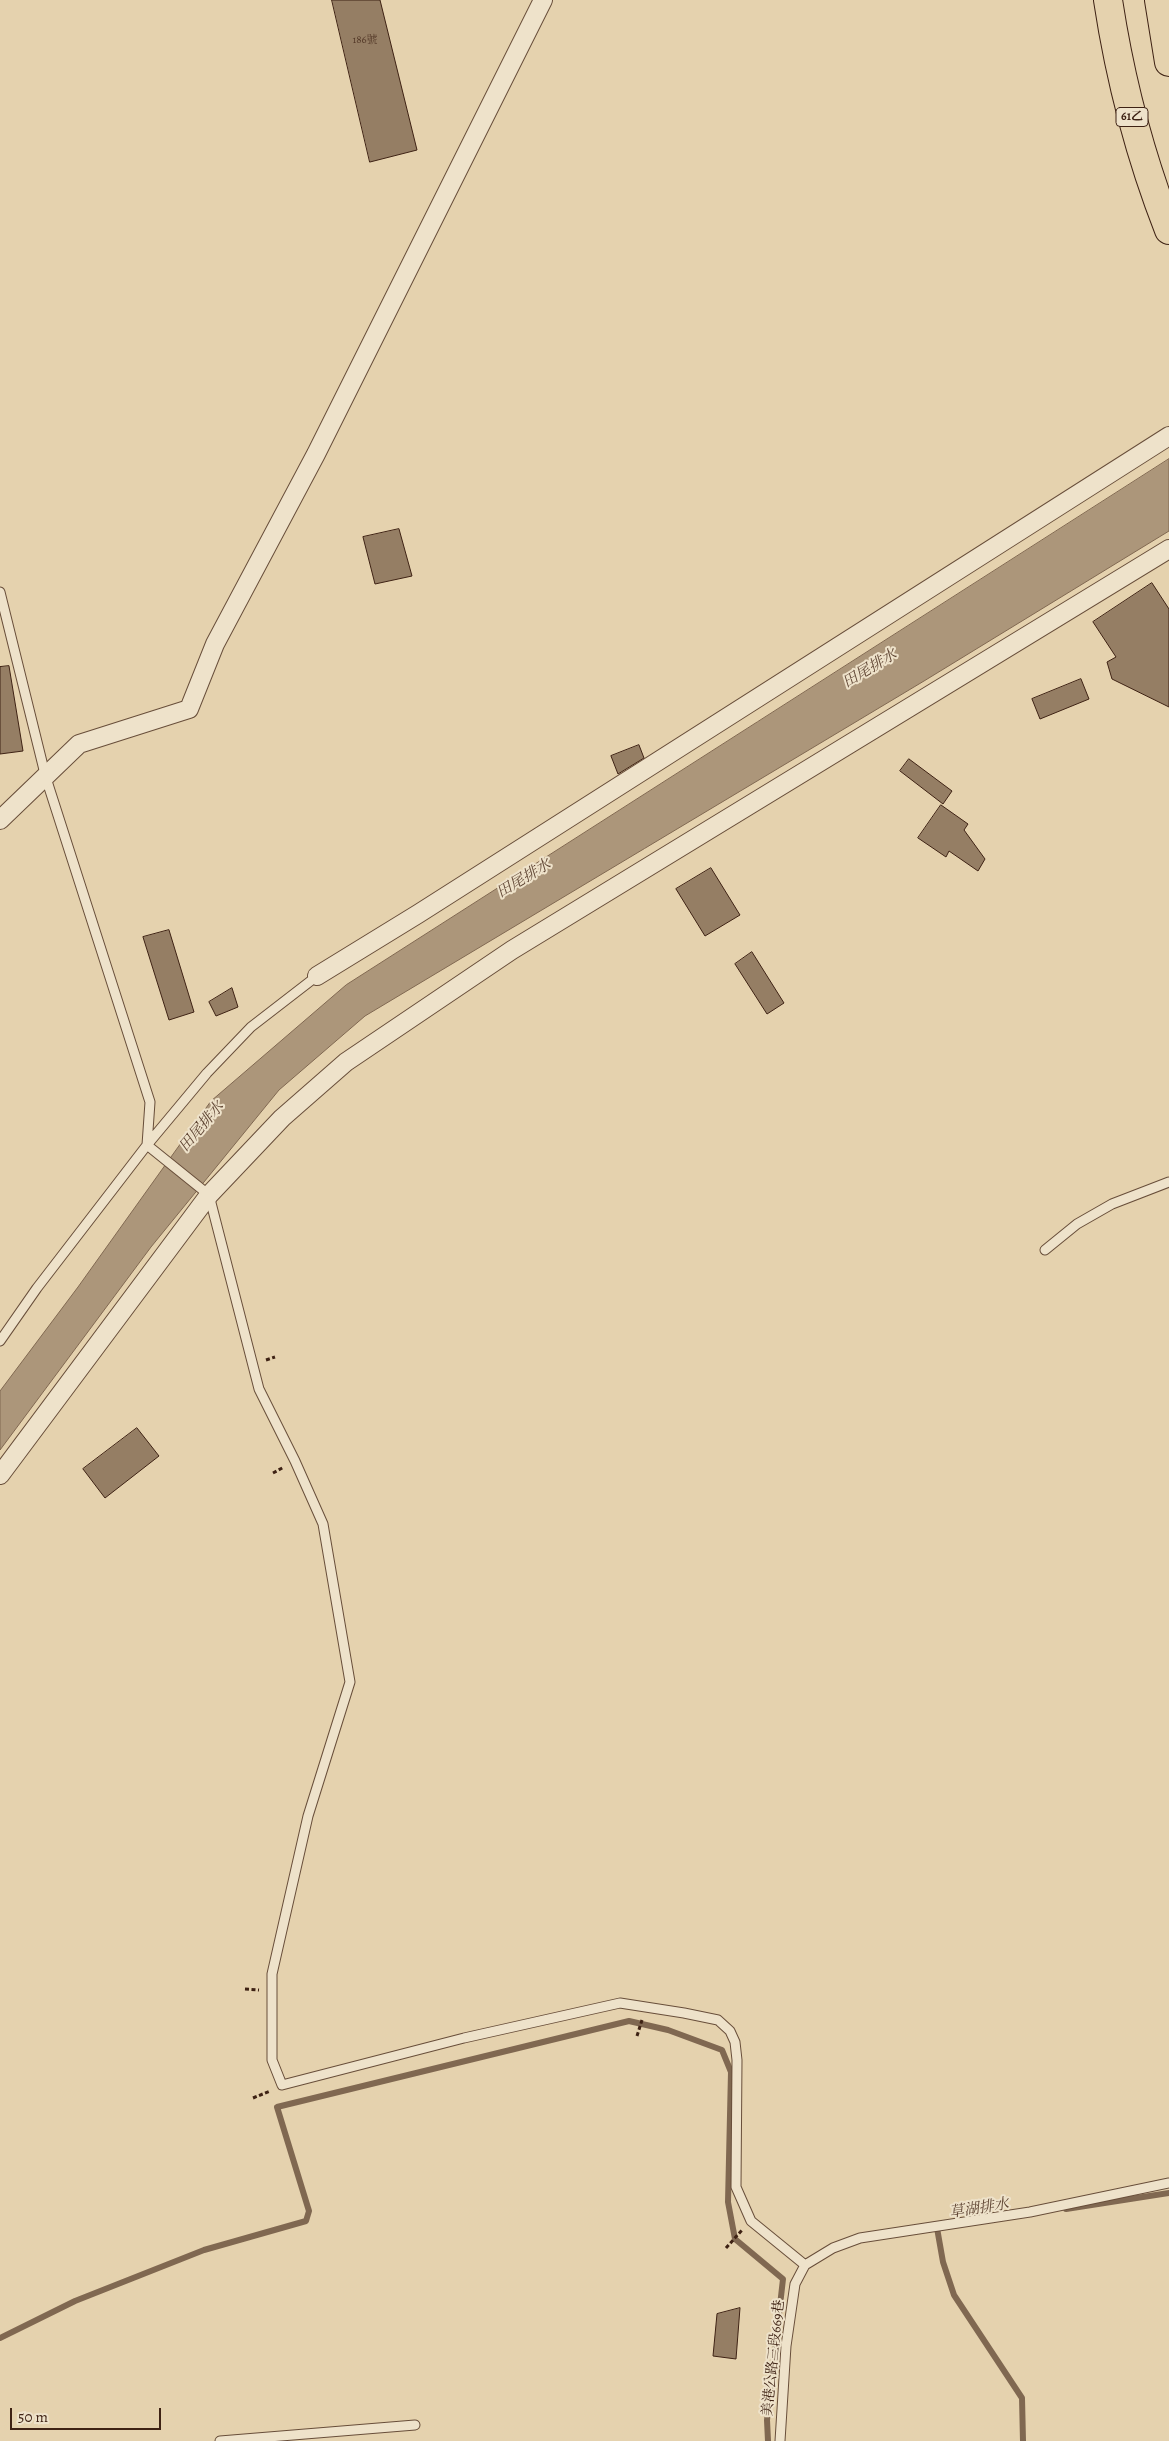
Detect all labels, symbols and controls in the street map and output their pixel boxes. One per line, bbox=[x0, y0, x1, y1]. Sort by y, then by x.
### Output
house number: 186號 bbox=[352, 33, 378, 47]
road number: 61乙 bbox=[1116, 108, 1148, 126]
water label: 田尾排水 bbox=[840, 646, 900, 692]
water label: 田尾排水 bbox=[494, 856, 554, 902]
water label: 田尾排水 bbox=[176, 1098, 228, 1156]
water label: 草湖排水 bbox=[948, 2195, 1010, 2223]
street label: 美港公路三段669巷 bbox=[760, 2299, 788, 2417]
scale bar bbox=[12, 2398, 164, 2430]
text: 50 m bbox=[18, 2407, 48, 2427]

